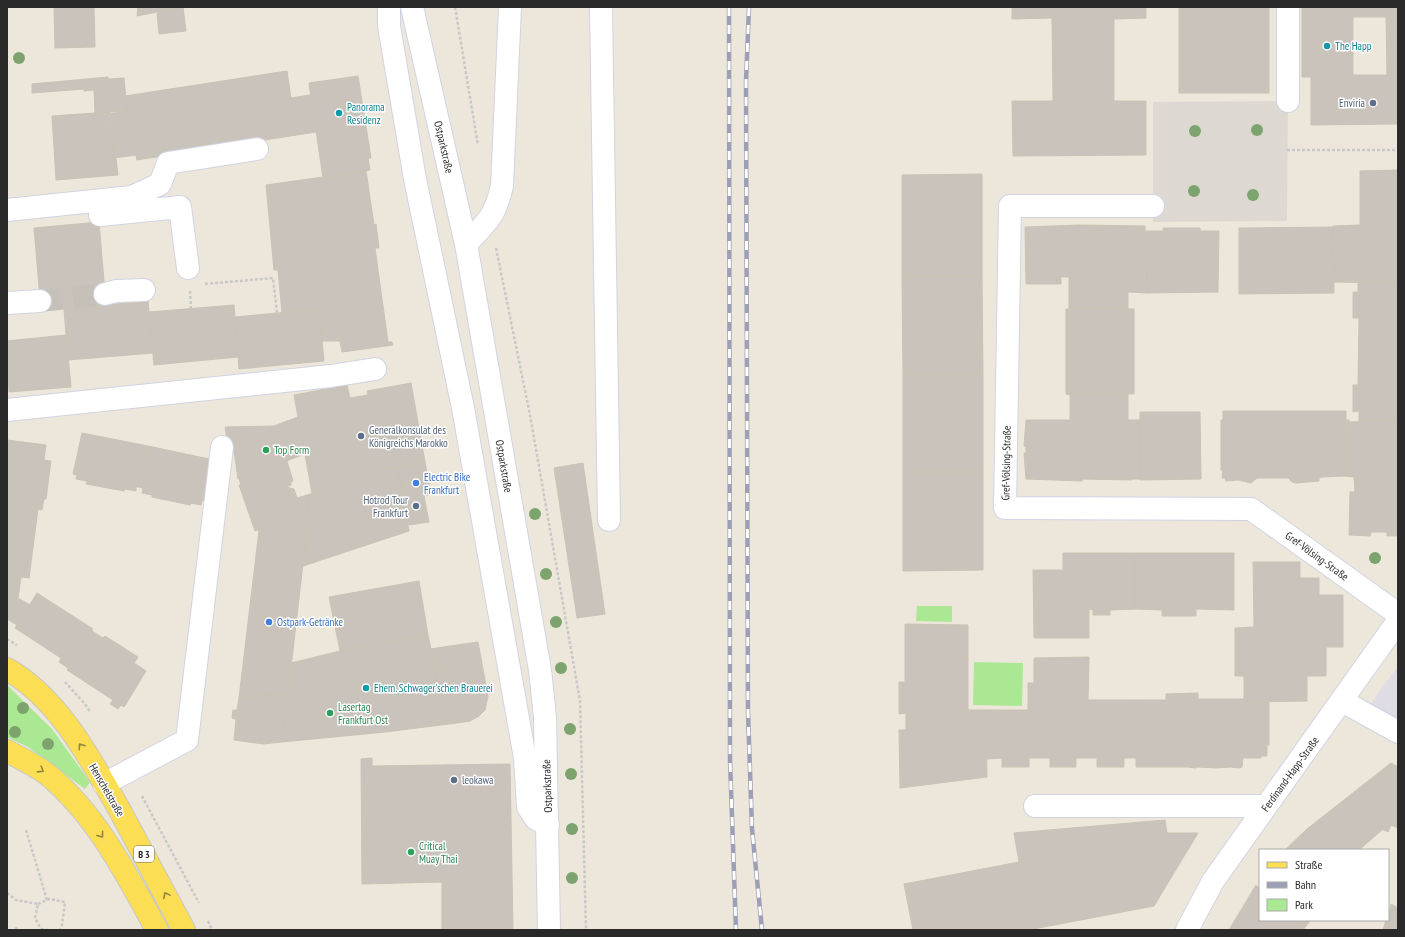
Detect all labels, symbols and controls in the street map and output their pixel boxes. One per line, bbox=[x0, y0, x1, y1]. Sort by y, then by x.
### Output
place label: The Happ bbox=[1335, 39, 1372, 53]
marker: The Happ bbox=[1322, 41, 1332, 51]
place label: Enviria bbox=[1339, 96, 1365, 110]
marker: Enviria bbox=[1368, 98, 1378, 108]
place label: Panorama Residenz bbox=[347, 100, 385, 127]
marker: Panorama Residenz bbox=[334, 108, 344, 118]
street label: Ostparkstraße bbox=[431, 119, 457, 175]
place label: Generalkonsulat des Königreichs Marokko bbox=[369, 423, 448, 450]
street label: Gref-Völsing-Straße bbox=[998, 425, 1014, 501]
marker: Generalkonsulat des Königreichs Marokko bbox=[356, 431, 366, 441]
street label: Ostparkstraße bbox=[492, 439, 516, 494]
place label: Top Form bbox=[274, 443, 309, 457]
marker: Top Form bbox=[261, 445, 271, 455]
place label: Electric Bike Frankfurt bbox=[424, 470, 471, 497]
marker: Electric Bike Frankfurt bbox=[411, 478, 421, 488]
place label: Hotrod Tour Frankfurt bbox=[363, 493, 408, 520]
marker: Hotrod Tour Frankfurt bbox=[411, 501, 421, 511]
street label: Gref-Völsing-Straße bbox=[1283, 528, 1352, 584]
place label: Ostpark-Getränke bbox=[277, 615, 343, 629]
marker: Ostpark-Getränke bbox=[264, 617, 274, 627]
place label: Ehem. Schwager'schen Brauerei bbox=[374, 681, 493, 695]
marker: Ehem. Schwager'schen Brauerei bbox=[361, 683, 371, 693]
place label: Lasertag Frankfurt Ost bbox=[338, 700, 388, 727]
marker: Lasertag Frankfurt Ost bbox=[325, 708, 335, 718]
street label: Ferdinand-Happ-Straße bbox=[1258, 733, 1322, 814]
one-way arrow bbox=[79, 743, 86, 750]
street label: Ostparkstraße bbox=[539, 759, 555, 813]
street label: Henschelstraße bbox=[86, 761, 128, 819]
one-way arrow bbox=[37, 766, 44, 773]
place label: leokawa bbox=[462, 773, 493, 787]
marker: leokawa bbox=[449, 775, 459, 785]
one-way arrow bbox=[96, 830, 103, 837]
place label: Critical Muay Thai bbox=[419, 839, 458, 866]
road number: B 3 bbox=[134, 846, 154, 862]
marker: Critical Muay Thai bbox=[406, 847, 416, 857]
legend bbox=[1259, 849, 1389, 921]
text: Straße bbox=[1295, 857, 1322, 872]
text: Bahn bbox=[1295, 877, 1316, 892]
one-way arrow bbox=[163, 892, 171, 900]
text: Park bbox=[1295, 897, 1313, 912]

